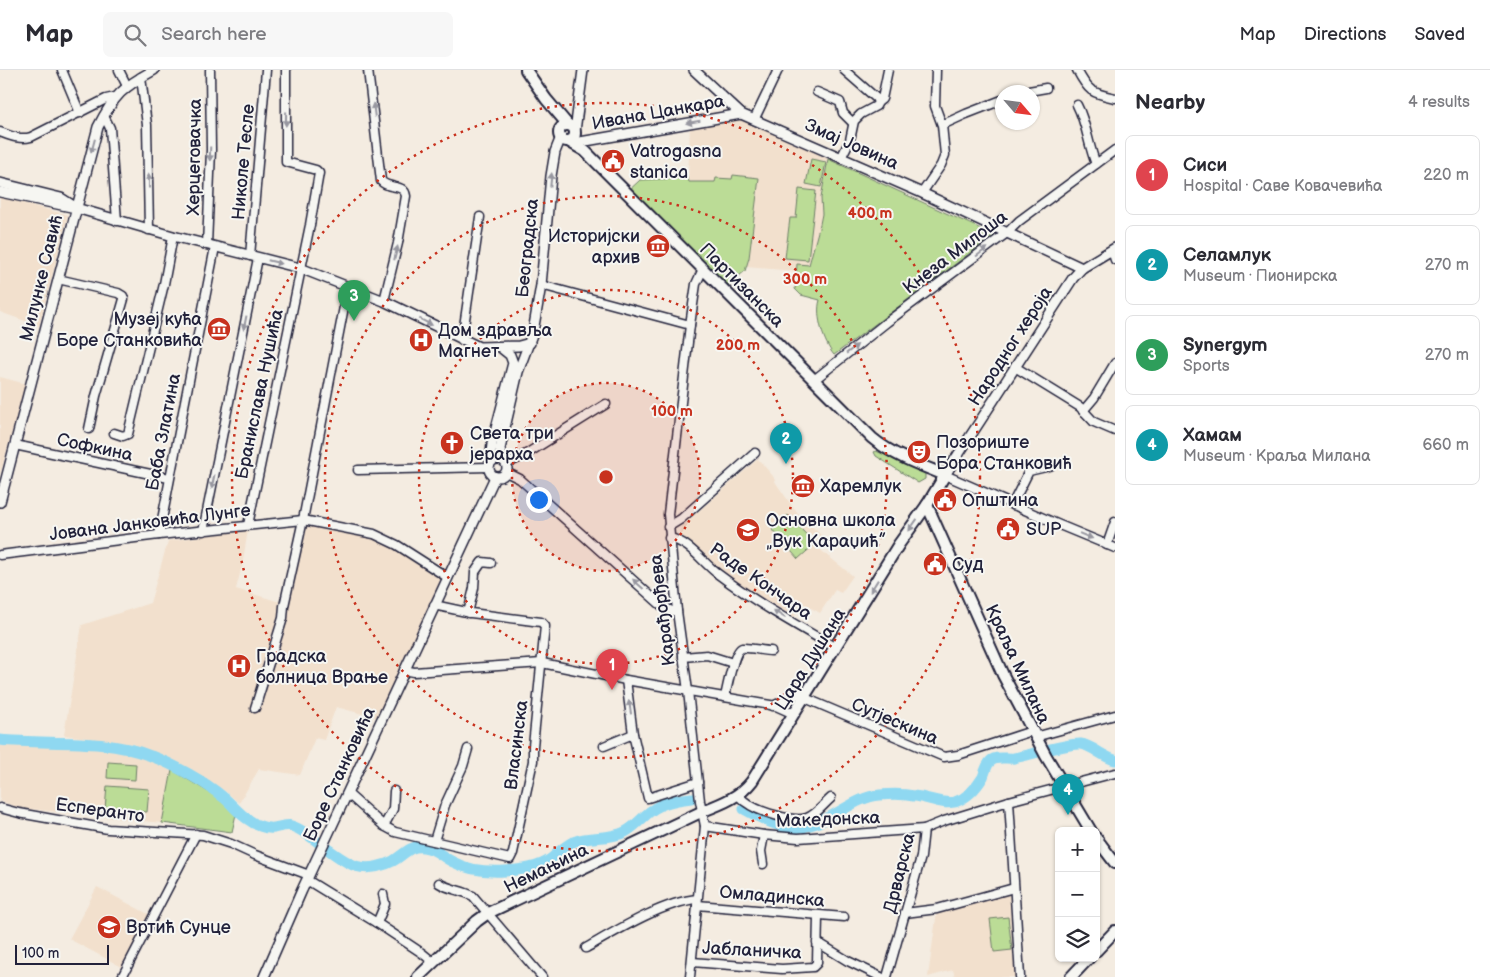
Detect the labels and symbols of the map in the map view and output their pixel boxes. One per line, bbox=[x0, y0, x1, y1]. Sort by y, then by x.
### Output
north arrow bbox=[995, 85, 1040, 130]
street label: Ивана Цанкара bbox=[590, 90, 726, 134]
street label: Херцеговачка bbox=[183, 98, 206, 216]
one-way arrow bbox=[369, 101, 377, 117]
street label: Николе Тесле bbox=[228, 103, 259, 221]
one-way arrow bbox=[282, 111, 290, 127]
street label: Змај Јовина bbox=[802, 114, 902, 175]
one-way arrow bbox=[685, 119, 701, 127]
one-way arrow bbox=[89, 138, 97, 153]
place label: Vatrogasna stanica bbox=[630, 141, 722, 183]
one-way arrow bbox=[206, 146, 214, 162]
public building icon: Vatrogasna stanica bbox=[600, 148, 626, 174]
one-way arrow bbox=[547, 172, 555, 188]
one-way arrow bbox=[145, 173, 153, 189]
street label: Београдска bbox=[512, 197, 543, 299]
text: 400 m bbox=[848, 204, 892, 223]
street label: Кнеза Милоша bbox=[899, 206, 1012, 298]
street label: Милунке Савић bbox=[16, 213, 67, 343]
place label: Историјски архив bbox=[548, 226, 641, 268]
museum icon: Историјски архив bbox=[645, 233, 671, 259]
street label: Партизанска bbox=[695, 239, 788, 332]
one-way arrow bbox=[392, 246, 400, 261]
one-way arrow bbox=[975, 247, 989, 257]
one-way arrow bbox=[268, 258, 283, 266]
text: 300 m bbox=[783, 270, 827, 289]
pin: 3 bbox=[338, 280, 370, 321]
street label: Народног хероја bbox=[964, 282, 1057, 410]
street label: Бранислава Нушића bbox=[231, 307, 288, 481]
place label: Музеј кућа Боре Станковића bbox=[56, 309, 202, 351]
one-way arrow bbox=[241, 315, 249, 330]
museum icon: Музеј кућа Боре Станковића bbox=[206, 316, 232, 342]
one-way arrow bbox=[419, 318, 433, 326]
place label: Дом здравља Магнет bbox=[438, 320, 552, 362]
hospital icon: Дом здравља Магнет bbox=[408, 327, 434, 353]
text: 200 m bbox=[716, 336, 760, 355]
one-way arrow bbox=[845, 344, 858, 355]
street label: Баба Златина bbox=[142, 371, 185, 493]
text: 100 m bbox=[651, 402, 693, 421]
place label: Света три јерарха bbox=[469, 423, 554, 465]
pin: 2 bbox=[770, 423, 802, 464]
street label: Софкина bbox=[55, 429, 135, 466]
church icon: Света три јерарха bbox=[439, 430, 465, 456]
place label: Позориште Бора Станковић bbox=[936, 432, 1072, 474]
theatre icon: Позориште Бора Станковић bbox=[906, 439, 932, 465]
centre of rings bbox=[597, 468, 615, 486]
museum icon: Харемлук bbox=[790, 473, 816, 499]
one-way arrow bbox=[209, 474, 217, 490]
place label: Харемлук bbox=[820, 476, 902, 497]
your location bbox=[526, 487, 552, 513]
public building icon: Општина bbox=[932, 487, 958, 513]
place label: Општина bbox=[962, 490, 1039, 511]
street label: Јована Јанковића Лунге bbox=[48, 500, 252, 545]
place label: Основна школа „Вук Караџић” bbox=[766, 510, 896, 552]
public building icon: SUP bbox=[995, 516, 1021, 542]
school or university icon: Основна школа „Вук Караџић” bbox=[735, 517, 761, 543]
one-way arrow bbox=[908, 518, 918, 531]
place label: SUP bbox=[1026, 519, 1062, 540]
one-way arrow bbox=[1079, 533, 1093, 541]
street label: Раде Кончара bbox=[706, 538, 816, 625]
public building icon: Суд bbox=[922, 551, 948, 577]
street label: Карађорђева bbox=[645, 553, 680, 667]
place label: Суд bbox=[952, 554, 983, 575]
one-way arrow bbox=[632, 578, 644, 590]
one-way arrow bbox=[870, 579, 879, 593]
street label: Краља Милана bbox=[981, 601, 1055, 728]
street label: Цара Душана bbox=[771, 604, 850, 714]
one-way arrow bbox=[772, 610, 786, 619]
place label: Градска болница Врање bbox=[256, 646, 388, 688]
pin: 1 bbox=[596, 649, 628, 690]
hospital icon: Градска болница Врање bbox=[226, 653, 252, 679]
street label: Сутјескина bbox=[848, 694, 942, 749]
street label: Власинска bbox=[501, 699, 532, 791]
one-way arrow bbox=[625, 699, 633, 715]
street label: Боре Станковића bbox=[299, 703, 380, 845]
pin: 4 bbox=[1052, 774, 1084, 815]
street label: Есперанто bbox=[54, 794, 146, 827]
street label: Македонска bbox=[775, 807, 881, 832]
street label: Дрварска bbox=[879, 831, 920, 915]
street label: Немањина bbox=[501, 839, 592, 898]
street label: Омладинска bbox=[718, 881, 826, 912]
school or university icon: Вртић Сунце bbox=[96, 914, 122, 940]
place label: Вртић Сунце bbox=[126, 917, 231, 938]
street label: Јабланичка bbox=[702, 937, 802, 964]
scale bar bbox=[15, 942, 109, 965]

